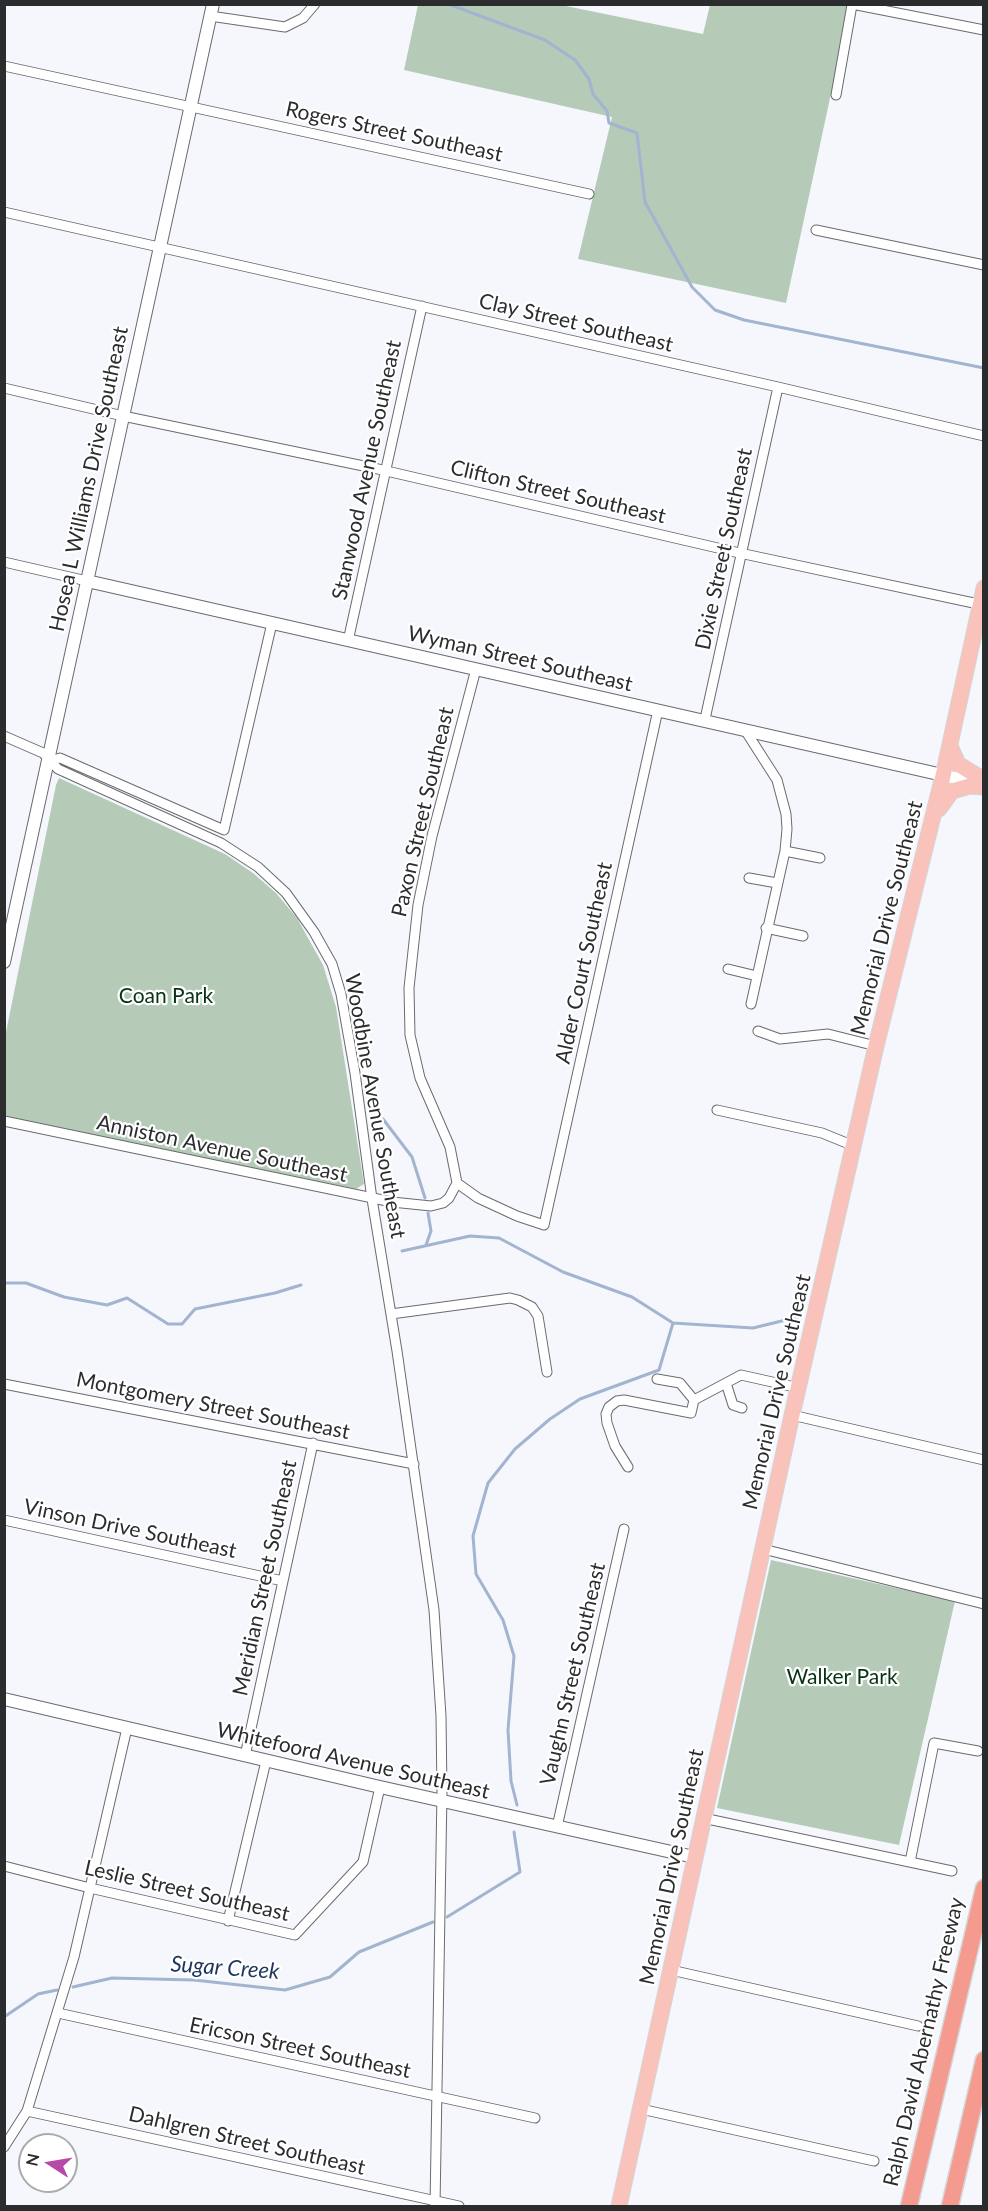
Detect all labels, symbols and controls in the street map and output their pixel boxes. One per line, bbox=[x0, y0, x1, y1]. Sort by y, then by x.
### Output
street label: Rogers Street Southeast bbox=[283, 97, 505, 167]
street label: Clay Street Southeast bbox=[477, 288, 675, 358]
street label: Hosea L Williams Drive Southeast bbox=[44, 324, 134, 634]
street label: Stanwood Avenue Southeast bbox=[327, 338, 407, 602]
street label: Dixie Street Southeast bbox=[690, 446, 758, 652]
street label: Clifton Street Southeast bbox=[448, 455, 668, 529]
street label: Wyman Street Southeast bbox=[405, 621, 635, 697]
street label: Paxon Street Southeast bbox=[387, 705, 459, 919]
street label: Memorial Drive Southeast bbox=[846, 798, 928, 1038]
street label: Alder Court Southeast bbox=[550, 860, 618, 1066]
street label: Woodbine Avenue Southeast bbox=[339, 972, 411, 1240]
park label: Coan Park bbox=[119, 983, 213, 1009]
street label: Anniston Avenue Southeast bbox=[94, 1110, 350, 1188]
street label: Memorial Drive Southeast bbox=[738, 1272, 816, 1512]
street label: Montgomery Street Southeast bbox=[74, 1367, 352, 1445]
street label: Meridian Street Southeast bbox=[228, 1458, 302, 1698]
street label: Vinson Drive Southeast bbox=[21, 1494, 239, 1564]
street label: Vaughn Street Southeast bbox=[535, 1560, 611, 1788]
park label: Walker Park bbox=[786, 1664, 898, 1690]
street label: Whitefoord Avenue Southeast bbox=[214, 1717, 492, 1805]
street label: Memorial Drive Southeast bbox=[635, 1747, 709, 1987]
street label: Leslie Street Southeast bbox=[82, 1855, 292, 1927]
street label: Ralph David Abernathy Freeway bbox=[878, 1895, 970, 2189]
water label: Sugar Creek bbox=[170, 1951, 280, 1985]
street label: Ericson Street Southeast bbox=[187, 2012, 413, 2084]
street label: Dahlgren Street Southeast bbox=[126, 2101, 368, 2181]
north arrow bbox=[18, 2133, 78, 2193]
text: N bbox=[21, 2152, 42, 2168]

